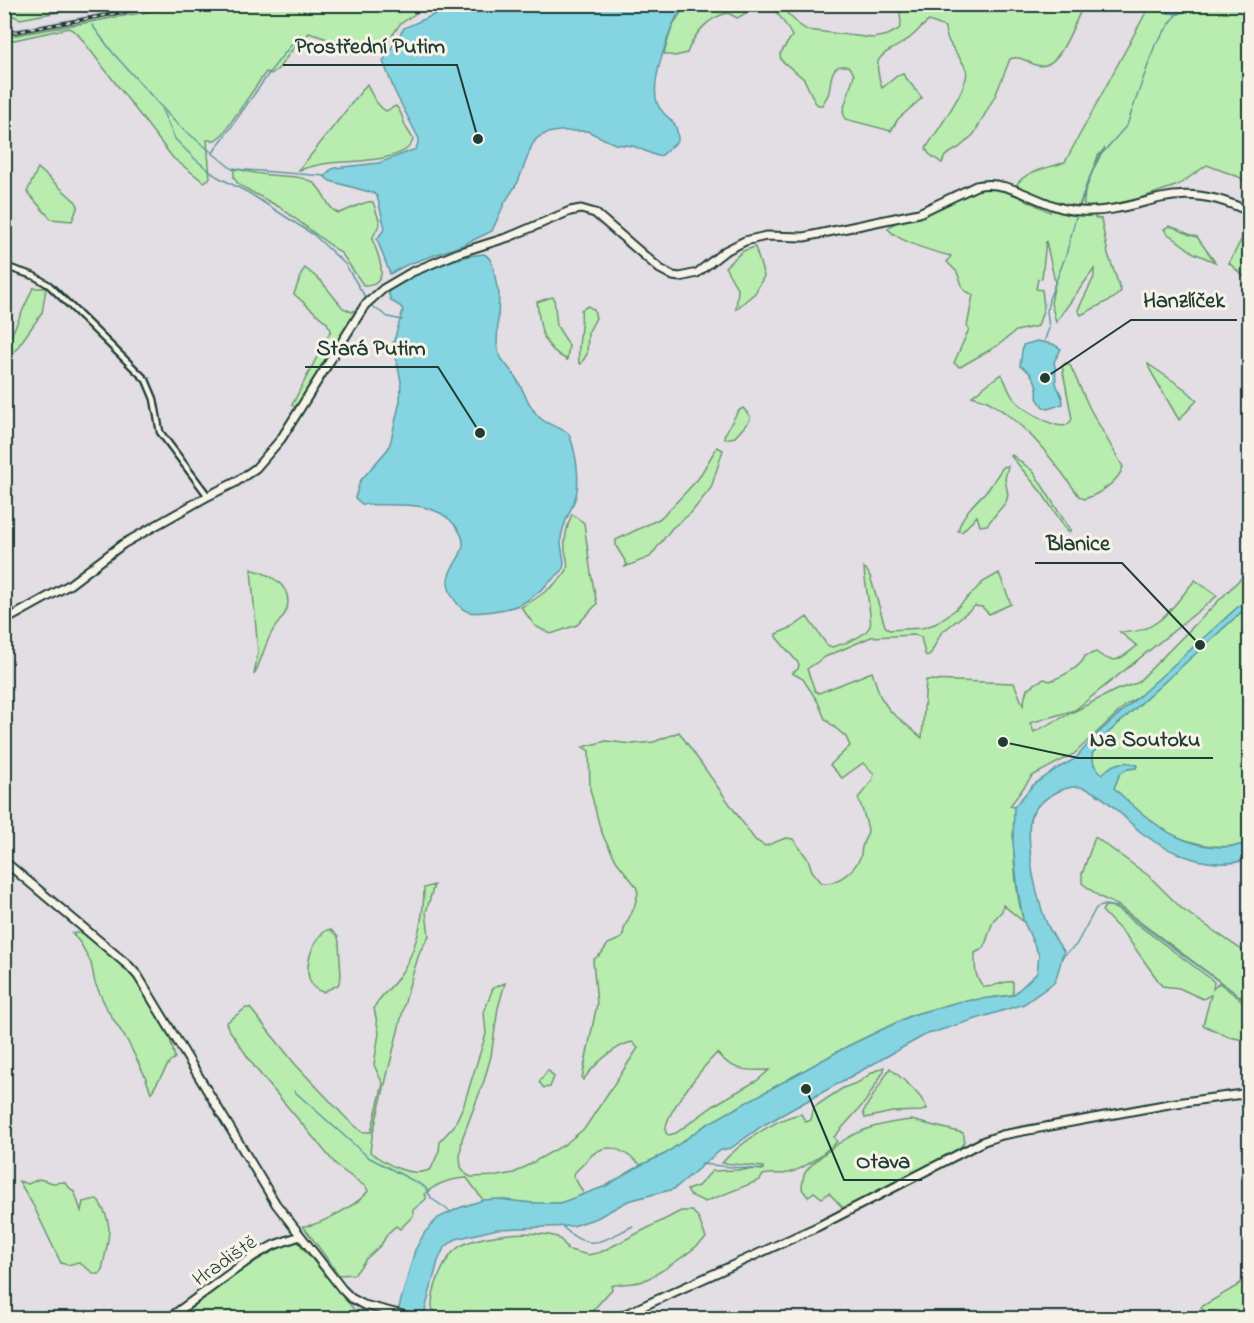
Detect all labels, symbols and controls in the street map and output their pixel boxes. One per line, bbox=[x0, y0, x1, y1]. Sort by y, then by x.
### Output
callout: Prostřední Putim bbox=[283, 25, 457, 65]
text: Prostřední Putim bbox=[295, 32, 445, 64]
callout: Hanzlíček bbox=[1131, 280, 1237, 320]
text: Hanzlíček bbox=[1143, 286, 1226, 318]
callout: Stará Putim bbox=[305, 327, 438, 367]
text: Stará Putim bbox=[316, 334, 426, 366]
callout: Blanice bbox=[1035, 523, 1122, 563]
text: Blanice bbox=[1045, 529, 1111, 561]
callout: Na Soutoku bbox=[1078, 718, 1213, 758]
text: Na Soutoku bbox=[1090, 725, 1201, 757]
callout: Otava bbox=[844, 1140, 922, 1180]
text: Otava bbox=[856, 1147, 910, 1179]
street label: Hradiště bbox=[187, 1228, 264, 1295]

